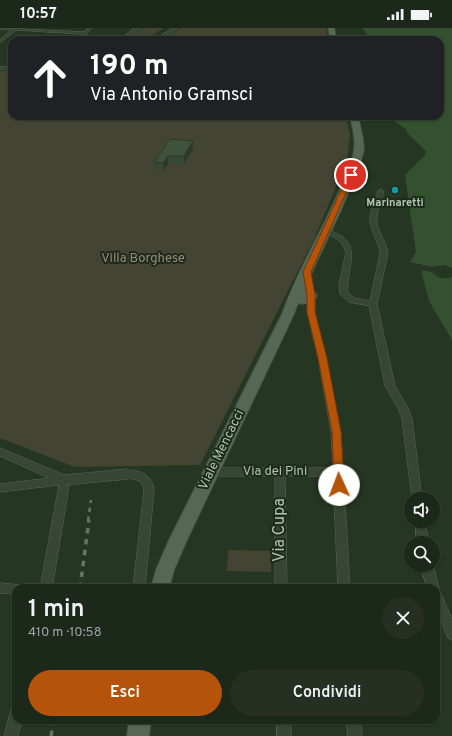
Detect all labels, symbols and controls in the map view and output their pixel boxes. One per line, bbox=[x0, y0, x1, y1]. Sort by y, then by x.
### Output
text: 10:57 bbox=[20, 5, 57, 24]
text: 190 m bbox=[90, 49, 168, 85]
icon: ahead bbox=[24, 52, 76, 104]
text: Via Antonio Gramsci bbox=[90, 84, 253, 107]
pin bbox=[334, 158, 368, 192]
icon: arrive bbox=[340, 164, 362, 186]
marker: Marinaretti bbox=[390, 185, 400, 195]
place label: Marinaretti bbox=[366, 196, 424, 210]
park label: Villa Borghese bbox=[101, 251, 185, 267]
street label: Viale Mencacci bbox=[196, 407, 248, 493]
street label: Via dei Pini bbox=[243, 464, 307, 480]
position arrow bbox=[318, 464, 360, 506]
map controls bbox=[404, 492, 440, 572]
button: sound bbox=[404, 492, 440, 528]
street label: Via Cupa bbox=[270, 498, 290, 562]
button: search bbox=[404, 536, 440, 572]
text: 1 min bbox=[28, 595, 85, 625]
button: close bbox=[382, 597, 424, 639]
text: 410 m · 10:58 bbox=[28, 625, 102, 641]
button: Esci bbox=[28, 670, 222, 716]
button: Condividi bbox=[230, 670, 424, 716]

